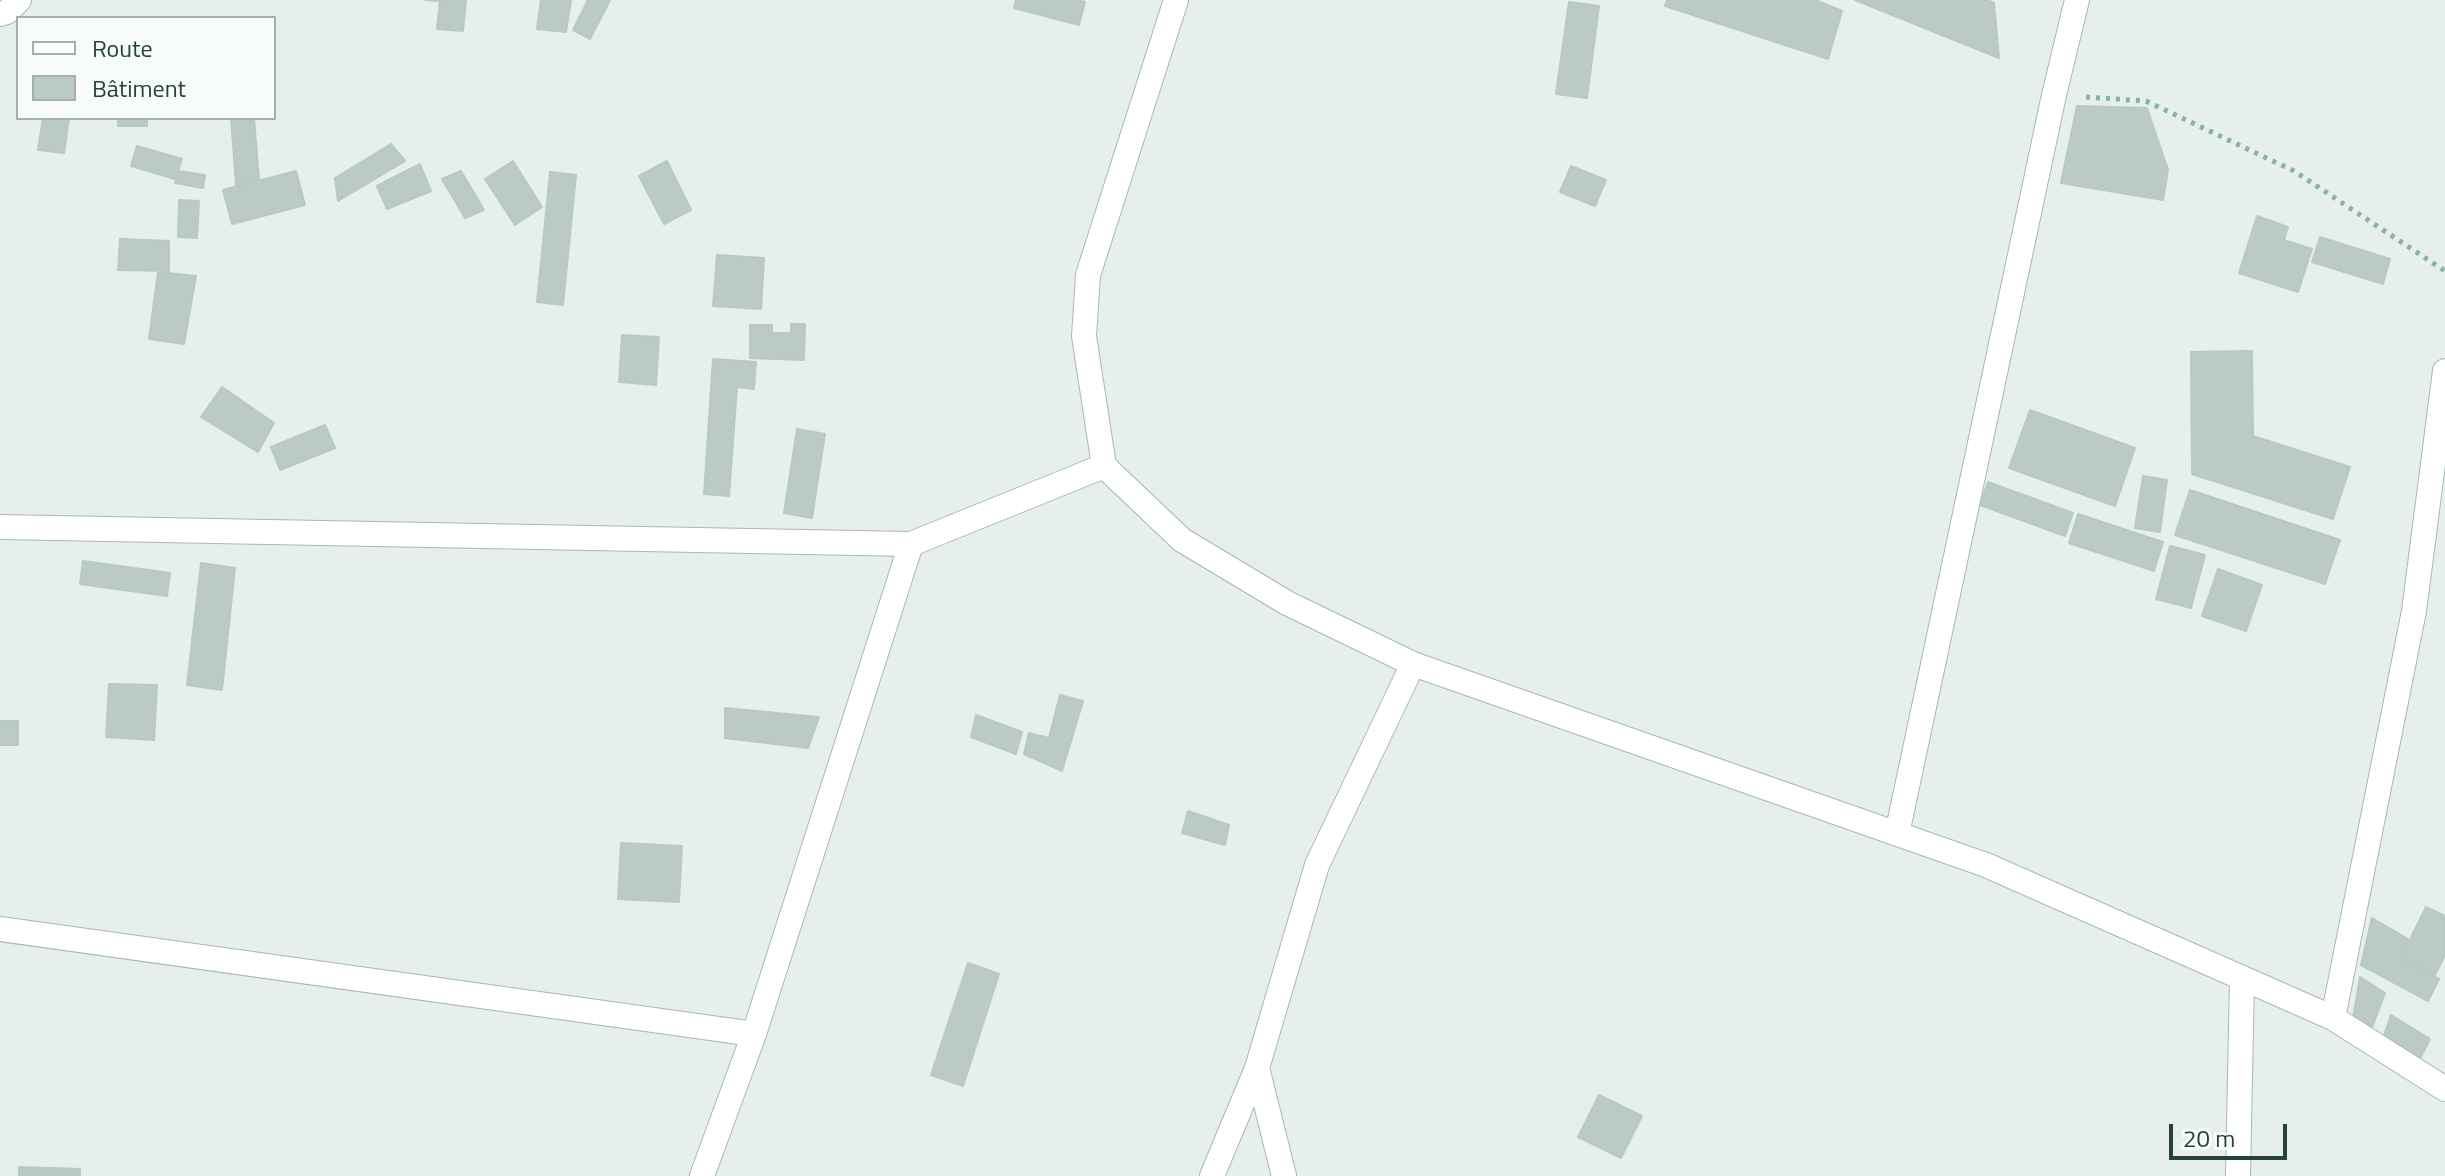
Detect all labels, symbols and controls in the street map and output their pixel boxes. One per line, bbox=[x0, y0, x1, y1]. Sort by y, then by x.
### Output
legend bbox=[16, 16, 276, 120]
text: Route bbox=[92, 30, 153, 66]
text: Bâtiment bbox=[92, 70, 186, 106]
scale bar bbox=[2173, 1108, 2291, 1158]
text: 20 m bbox=[2183, 1120, 2235, 1156]

